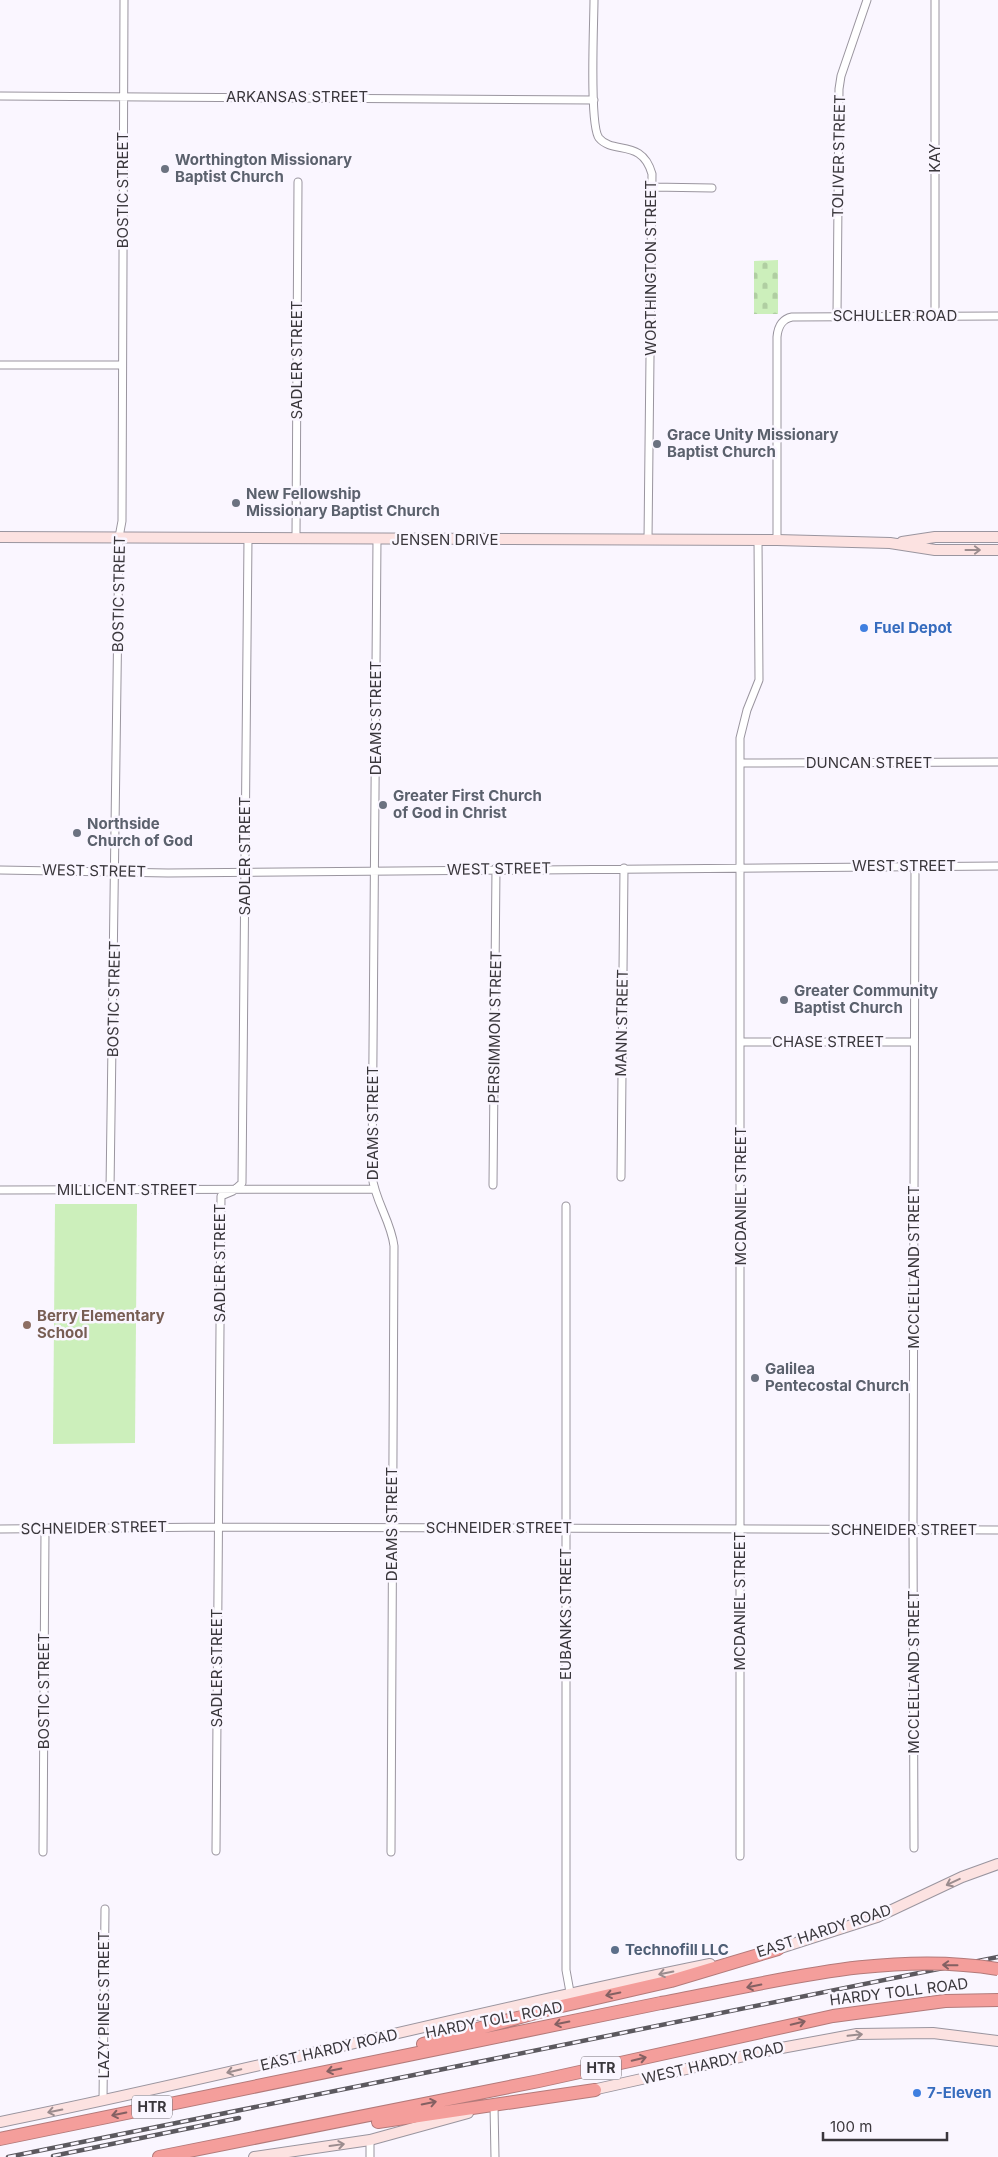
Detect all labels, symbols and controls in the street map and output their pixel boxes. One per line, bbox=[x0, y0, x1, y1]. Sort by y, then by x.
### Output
street label: ARKANSAS STREET bbox=[226, 87, 368, 106]
street label: TOLIVER STREET bbox=[828, 94, 849, 218]
street label: BOSTIC STREET bbox=[113, 132, 132, 248]
street label: KAY bbox=[925, 143, 944, 173]
place label: Worthington Missionary Baptist Church bbox=[175, 150, 352, 186]
marker: Worthington Missionary Baptist Church bbox=[159, 163, 171, 175]
street label: WORTHINGTON STREET bbox=[641, 180, 660, 356]
street label: SADLER STREET bbox=[287, 301, 306, 419]
street label: SCHULLER ROAD bbox=[833, 306, 957, 325]
place label: Grace Unity Missionary Baptist Church bbox=[667, 425, 839, 461]
marker: Grace Unity Missionary Baptist Church bbox=[651, 438, 663, 450]
place label: New Fellowship Missionary Baptist Church bbox=[246, 484, 440, 520]
marker: New Fellowship Missionary Baptist Church bbox=[230, 497, 242, 509]
street label: JENSEN DRIVE bbox=[392, 530, 498, 549]
street label: BOSTIC STREET bbox=[108, 536, 129, 652]
one-way arrow bbox=[964, 545, 981, 555]
place label: Fuel Depot bbox=[874, 618, 953, 637]
marker: Fuel Depot bbox=[858, 622, 870, 634]
street label: DEAMS STREET bbox=[366, 661, 385, 775]
street label: DUNCAN STREET bbox=[806, 753, 932, 772]
place label: Greater First Church of God in Christ bbox=[393, 786, 542, 822]
street label: SADLER STREET bbox=[235, 797, 254, 915]
marker: Greater First Church of God in Christ bbox=[377, 799, 389, 811]
place label: Northside Church of God bbox=[87, 814, 193, 850]
marker: Northside Church of God bbox=[71, 827, 83, 839]
street label: WEST STREET bbox=[852, 856, 956, 875]
street label: WEST STREET bbox=[447, 858, 551, 879]
street label: WEST STREET bbox=[42, 860, 146, 881]
street label: BOSTIC STREET bbox=[103, 941, 124, 1057]
street label: PERSIMMON STREET bbox=[484, 951, 505, 1103]
street label: MANN STREET bbox=[611, 969, 632, 1077]
place label: Greater Community Baptist Church bbox=[794, 981, 938, 1017]
marker: Greater Community Baptist Church bbox=[778, 994, 790, 1006]
street label: CHASE STREET bbox=[772, 1032, 884, 1051]
street label: DEAMS STREET bbox=[363, 1066, 382, 1180]
street label: MCDANIEL STREET bbox=[731, 1127, 750, 1265]
street label: MILLICENT STREET bbox=[57, 1180, 197, 1199]
street label: MCCLELLAND STREET bbox=[904, 1185, 923, 1349]
street label: SADLER STREET bbox=[210, 1204, 229, 1322]
place label: Berry Elementary School bbox=[37, 1306, 165, 1342]
marker: Berry Elementary School bbox=[21, 1319, 33, 1331]
place label: Galilea Pentecostal Church bbox=[765, 1359, 909, 1395]
marker: Galilea Pentecostal Church bbox=[749, 1372, 761, 1384]
street label: DEAMS STREET bbox=[382, 1467, 401, 1581]
street label: SCHNEIDER STREET bbox=[21, 1517, 167, 1538]
street label: SCHNEIDER STREET bbox=[426, 1518, 572, 1537]
street label: SCHNEIDER STREET bbox=[831, 1520, 977, 1539]
street label: MCDANIEL STREET bbox=[730, 1532, 749, 1670]
street label: EUBANKS STREET bbox=[556, 1548, 575, 1680]
street label: MCCLELLAND STREET bbox=[904, 1590, 923, 1754]
street label: SADLER STREET bbox=[207, 1609, 226, 1727]
street label: BOSTIC STREET bbox=[34, 1633, 53, 1749]
one-way arrow bbox=[946, 1878, 961, 1887]
street label: EAST HARDY ROAD bbox=[754, 1900, 894, 1961]
street label: LAZY PINES STREET bbox=[94, 1931, 113, 2079]
place label: Technofill LLC bbox=[625, 1940, 729, 1959]
marker: Technofill LLC bbox=[609, 1944, 621, 1956]
one-way arrow bbox=[942, 1960, 958, 1970]
one-way arrow bbox=[658, 1969, 674, 1978]
street label: HARDY TOLL ROAD bbox=[829, 1974, 969, 2009]
one-way arrow bbox=[746, 1981, 762, 1991]
one-way arrow bbox=[605, 1990, 621, 1999]
street label: HARDY TOLL ROAD bbox=[424, 1997, 564, 2042]
one-way arrow bbox=[790, 2018, 806, 2027]
one-way arrow bbox=[555, 2019, 571, 2028]
street label: EAST HARDY ROAD bbox=[258, 2024, 399, 2075]
one-way arrow bbox=[847, 2030, 863, 2040]
street label: WEST HARDY ROAD bbox=[640, 2037, 786, 2088]
one-way arrow bbox=[631, 2054, 647, 2063]
road number: HTR bbox=[581, 2056, 621, 2080]
one-way arrow bbox=[327, 2065, 343, 2075]
one-way arrow bbox=[227, 2067, 243, 2077]
place label: 7-Eleven bbox=[927, 2083, 992, 2102]
marker: 7-Eleven bbox=[911, 2087, 923, 2099]
road number: HTR bbox=[132, 2096, 172, 2118]
one-way arrow bbox=[421, 2098, 437, 2108]
one-way arrow bbox=[48, 2106, 64, 2116]
one-way arrow bbox=[112, 2110, 128, 2119]
scale bar bbox=[823, 2110, 947, 2142]
text: 100 m bbox=[830, 2117, 872, 2136]
one-way arrow bbox=[329, 2139, 345, 2149]

